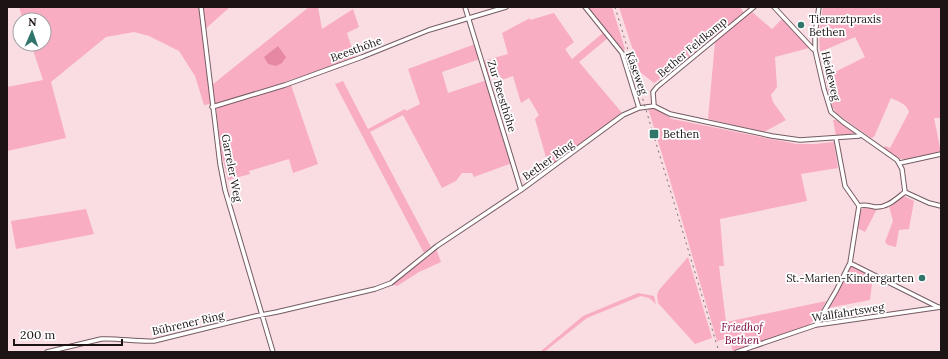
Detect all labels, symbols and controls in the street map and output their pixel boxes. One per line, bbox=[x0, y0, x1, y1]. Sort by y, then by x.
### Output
north arrow bbox=[12, 12, 52, 52]
place label: Tierarztpraxis Bethen bbox=[809, 12, 881, 39]
street label: Bether Feldkamp bbox=[654, 14, 730, 80]
text: N bbox=[28, 15, 37, 29]
marker: Tierarztpraxis Bethen bbox=[796, 20, 806, 30]
street label: Beesthöhe bbox=[328, 33, 384, 65]
street label: Käseweg bbox=[623, 49, 652, 97]
street label: Heideweg bbox=[818, 50, 844, 103]
street label: Zur Beesthöhe bbox=[484, 58, 520, 134]
place label: Bethen bbox=[663, 127, 700, 141]
marker: Bethen bbox=[648, 128, 660, 140]
street label: Garreler Weg bbox=[219, 133, 246, 204]
street label: Bether Ring bbox=[520, 136, 577, 183]
place label: St.-Marien-Kindergarten bbox=[786, 271, 914, 285]
marker: St.-Marien-Kindergarten bbox=[917, 273, 927, 283]
street label: Wallfahrtsweg bbox=[811, 299, 886, 325]
street label: Bührener Ring bbox=[151, 308, 226, 338]
park label: Friedhof Bethen bbox=[721, 320, 764, 347]
scale bar bbox=[14, 321, 122, 347]
text: 200 m bbox=[20, 327, 56, 342]

